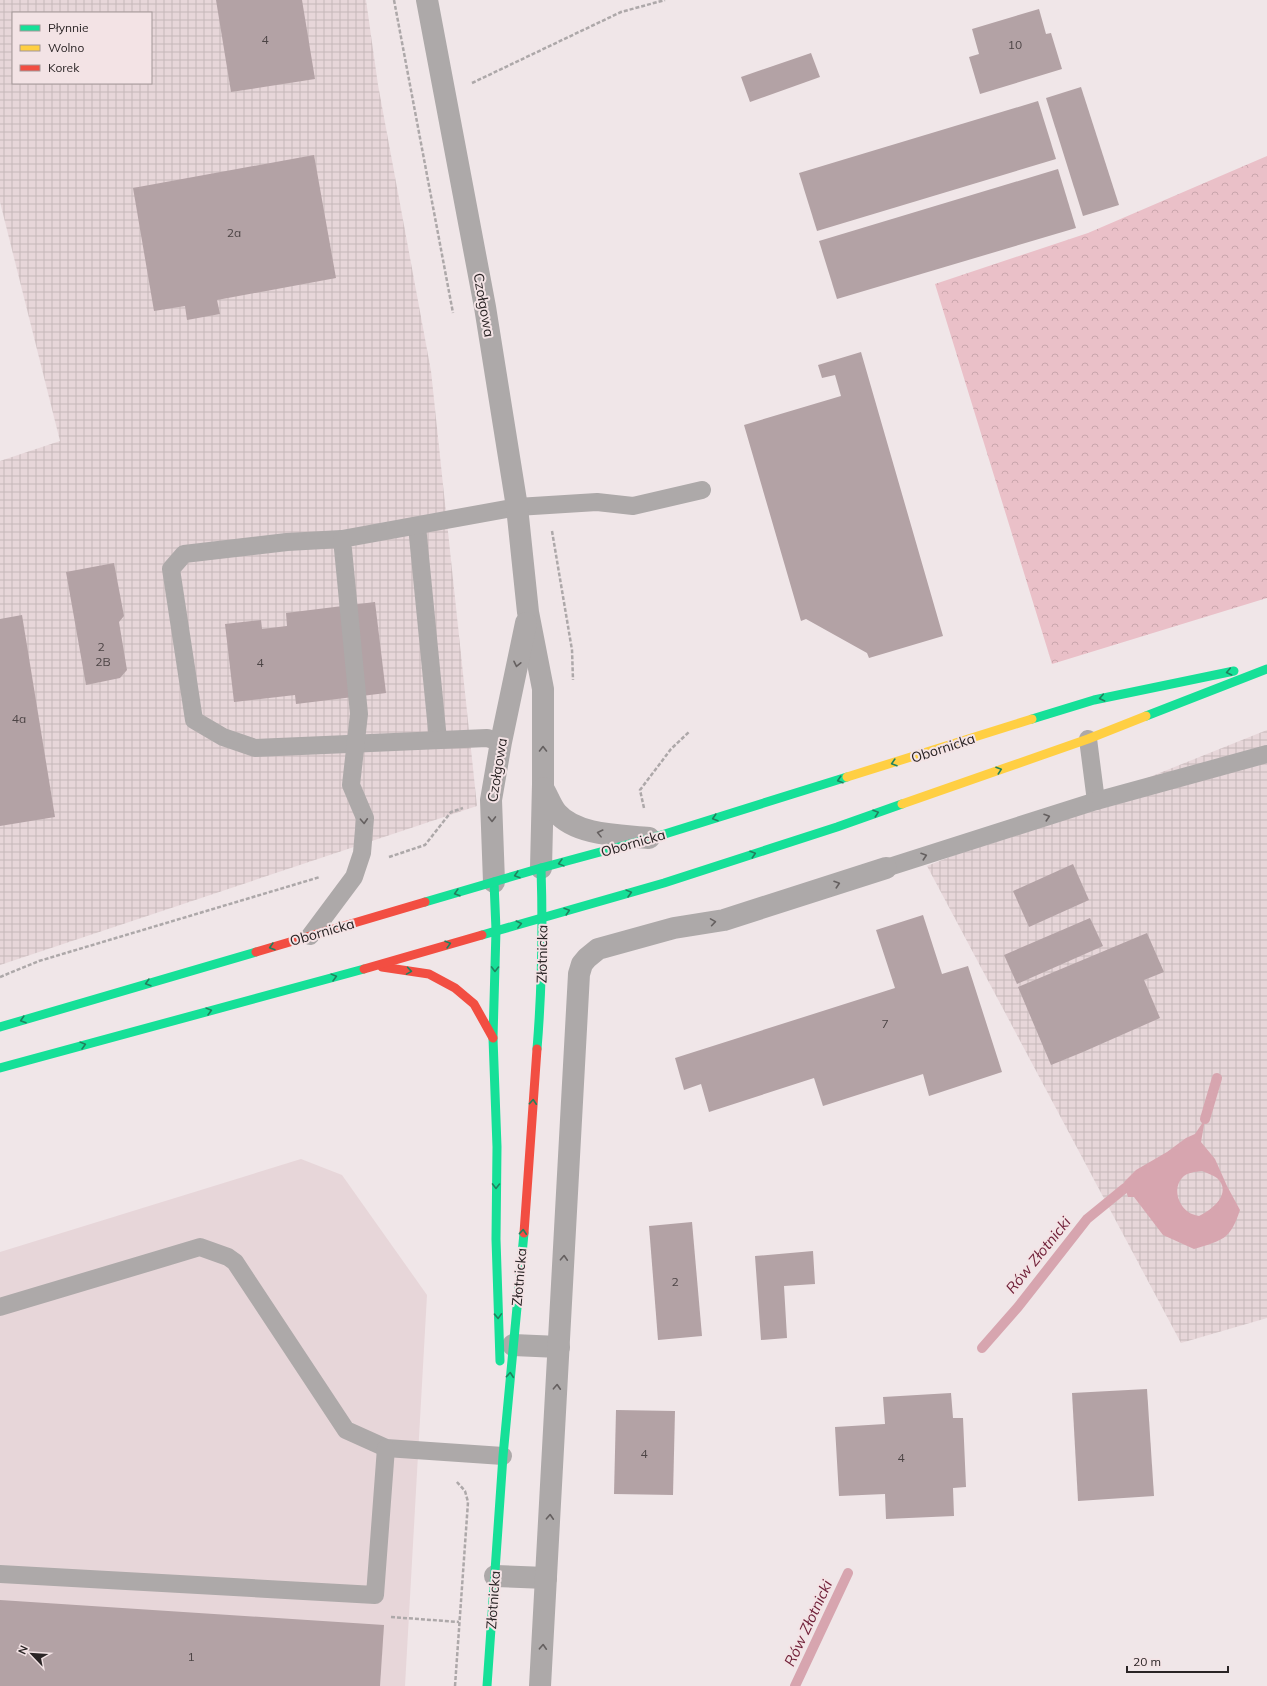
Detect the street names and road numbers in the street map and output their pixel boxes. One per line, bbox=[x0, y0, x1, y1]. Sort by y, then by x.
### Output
street label: Czołgowa bbox=[470, 272, 498, 338]
street label: Obornicka bbox=[909, 729, 977, 767]
street label: Czołgowa bbox=[483, 737, 511, 803]
street label: Obornicka bbox=[599, 825, 667, 861]
street label: Obornicka bbox=[288, 914, 356, 950]
street label: Złotnicka bbox=[532, 925, 552, 983]
street label: Złotnicka bbox=[507, 1247, 531, 1307]
street label: Złotnicka bbox=[482, 1570, 504, 1630]

